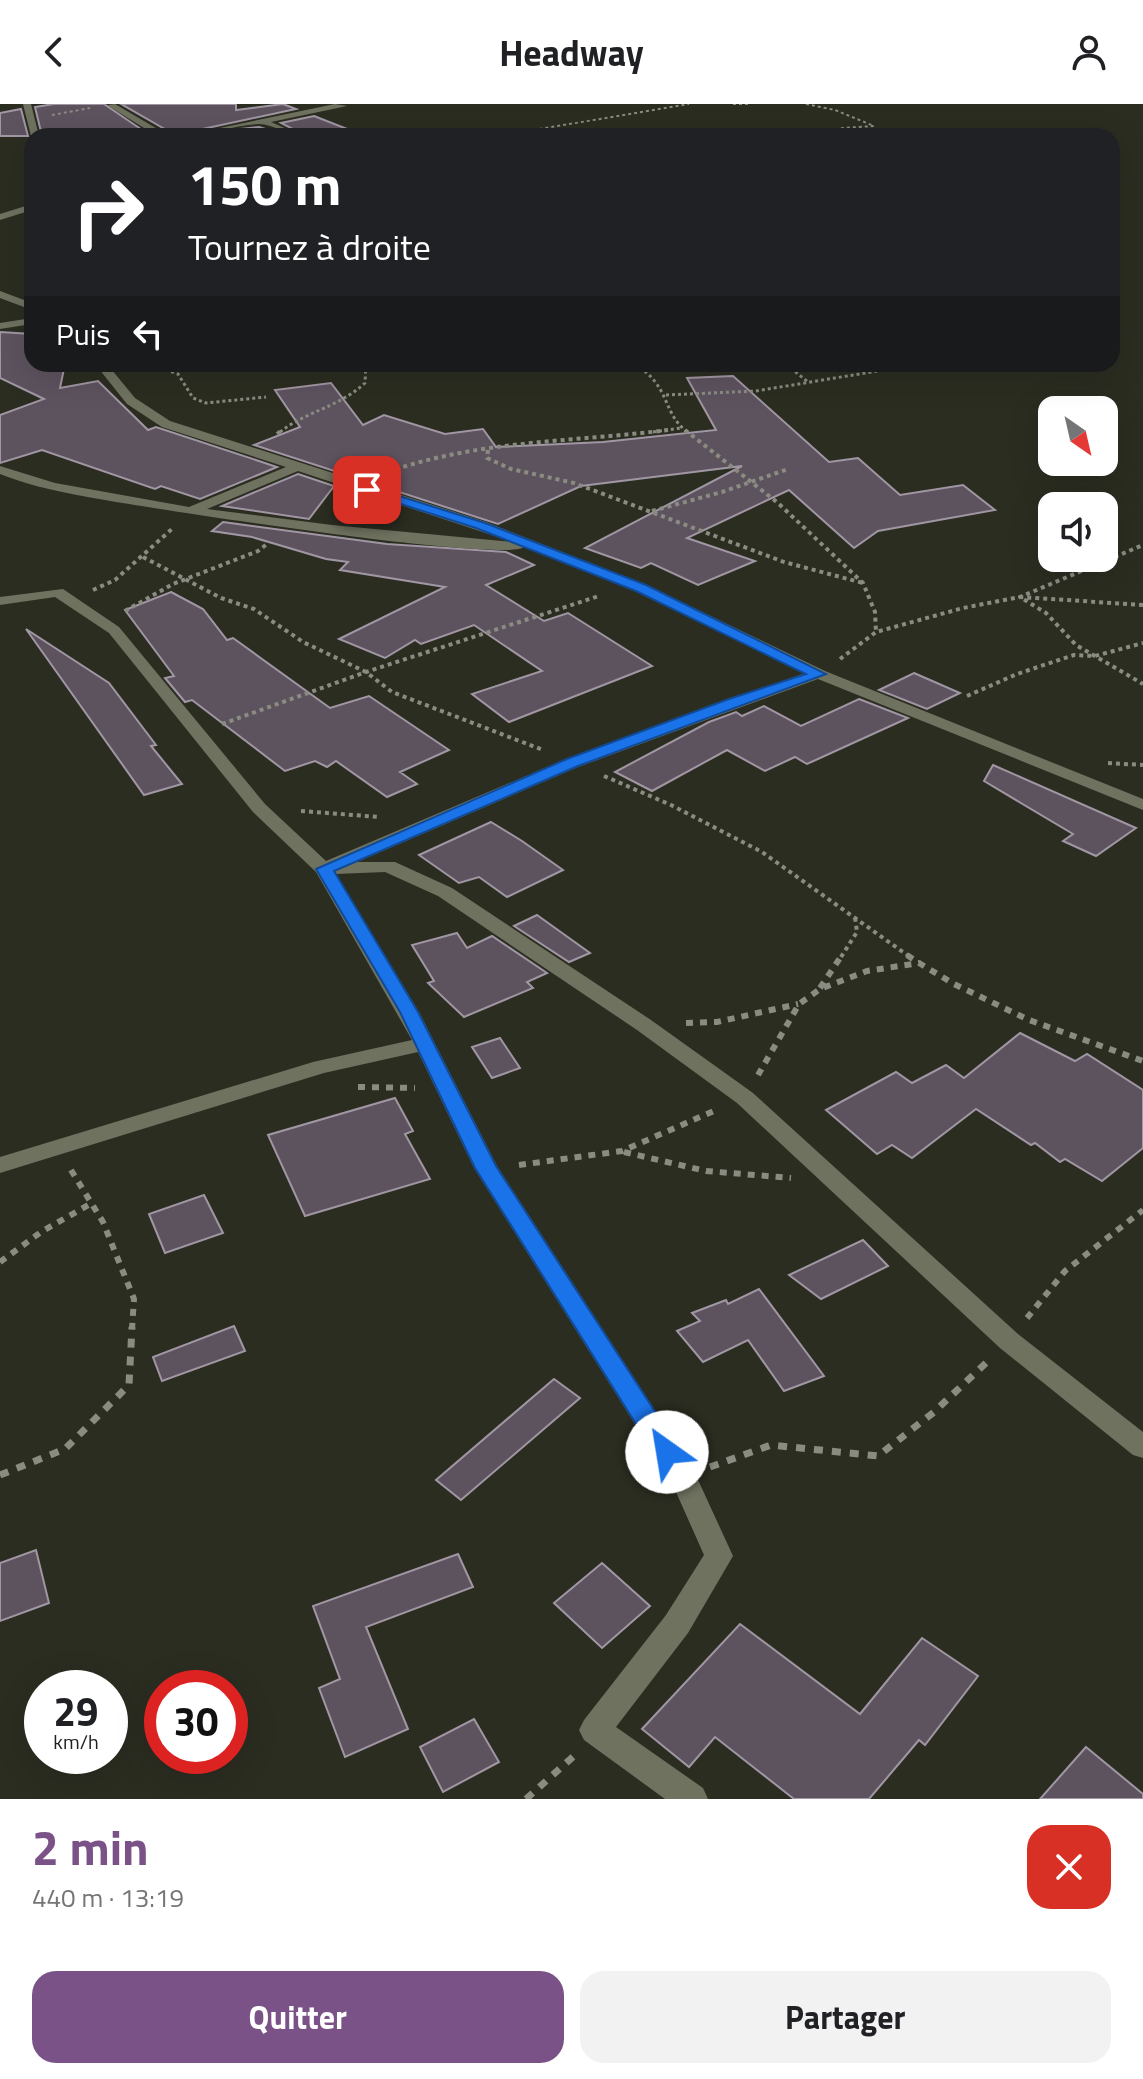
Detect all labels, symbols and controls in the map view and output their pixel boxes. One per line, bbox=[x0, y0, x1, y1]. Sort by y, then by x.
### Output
text: Headway bbox=[499, 25, 644, 80]
icon: back bbox=[32, 30, 76, 74]
icon: person bbox=[1067, 30, 1111, 74]
text: 150 m bbox=[188, 142, 341, 227]
icon: right bbox=[56, 160, 160, 264]
text: Tournez à droite bbox=[188, 219, 431, 274]
text: Puis bbox=[56, 311, 110, 357]
icon: left bbox=[126, 312, 170, 356]
north arrow bbox=[1038, 396, 1118, 476]
map controls bbox=[1038, 396, 1118, 572]
pin bbox=[333, 456, 401, 524]
icon: arrive bbox=[345, 468, 389, 512]
button: sound bbox=[1038, 492, 1118, 572]
position arrow bbox=[625, 1410, 709, 1494]
speed limit sign: 30 bbox=[144, 1670, 248, 1774]
text: 29 bbox=[54, 1681, 98, 1742]
text: km/h bbox=[53, 1726, 99, 1757]
text: 2 min bbox=[32, 1811, 149, 1884]
button: close bbox=[1027, 1825, 1111, 1909]
text: 440 m · 13:19 bbox=[32, 1878, 184, 1917]
button: Quitter bbox=[32, 1971, 564, 2063]
button: Partager bbox=[580, 1971, 1111, 2063]

